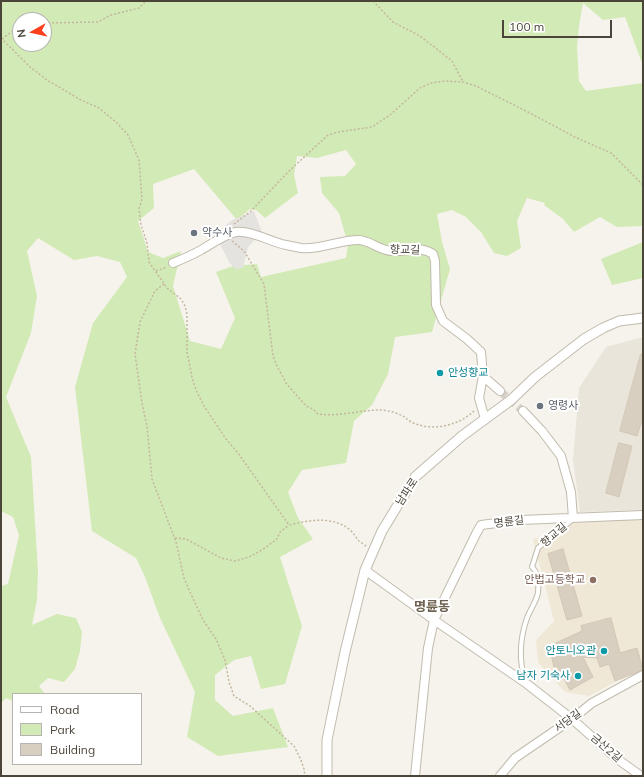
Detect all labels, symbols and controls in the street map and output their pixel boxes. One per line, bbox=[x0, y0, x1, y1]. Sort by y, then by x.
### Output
north arrow bbox=[12, 12, 52, 52]
scale bar bbox=[504, 12, 614, 38]
text: 100 m bbox=[509, 19, 544, 34]
text: N bbox=[14, 28, 29, 39]
place label: 약수사 bbox=[202, 226, 232, 240]
marker: 약수사 bbox=[189, 228, 199, 238]
street label: 향교길 bbox=[390, 243, 420, 257]
place label: 안성향교 bbox=[448, 366, 488, 380]
marker: 안성향교 bbox=[435, 368, 445, 378]
place label: 영령사 bbox=[548, 399, 578, 413]
marker: 영령사 bbox=[535, 401, 545, 411]
street label: 남파로 bbox=[393, 476, 421, 508]
street label: 명륜길 bbox=[493, 514, 525, 530]
street label: 향교길 bbox=[538, 520, 570, 550]
place label: 안법고등학교 bbox=[524, 573, 585, 587]
marker: 안법고등학교 bbox=[588, 575, 598, 585]
district label: 명륜동 bbox=[414, 599, 450, 615]
place label: 안토니오관 bbox=[545, 644, 596, 658]
marker: 안토니오관 bbox=[599, 646, 609, 656]
place label: 남자 기숙사 bbox=[517, 669, 570, 683]
marker: 남자 기숙사 bbox=[573, 671, 583, 681]
legend bbox=[12, 693, 142, 765]
text: Road bbox=[50, 702, 79, 717]
street label: 서당길 bbox=[552, 707, 584, 735]
text: Park bbox=[50, 722, 75, 737]
street label: 금산2길 bbox=[588, 731, 624, 765]
text: Building bbox=[50, 742, 95, 757]

